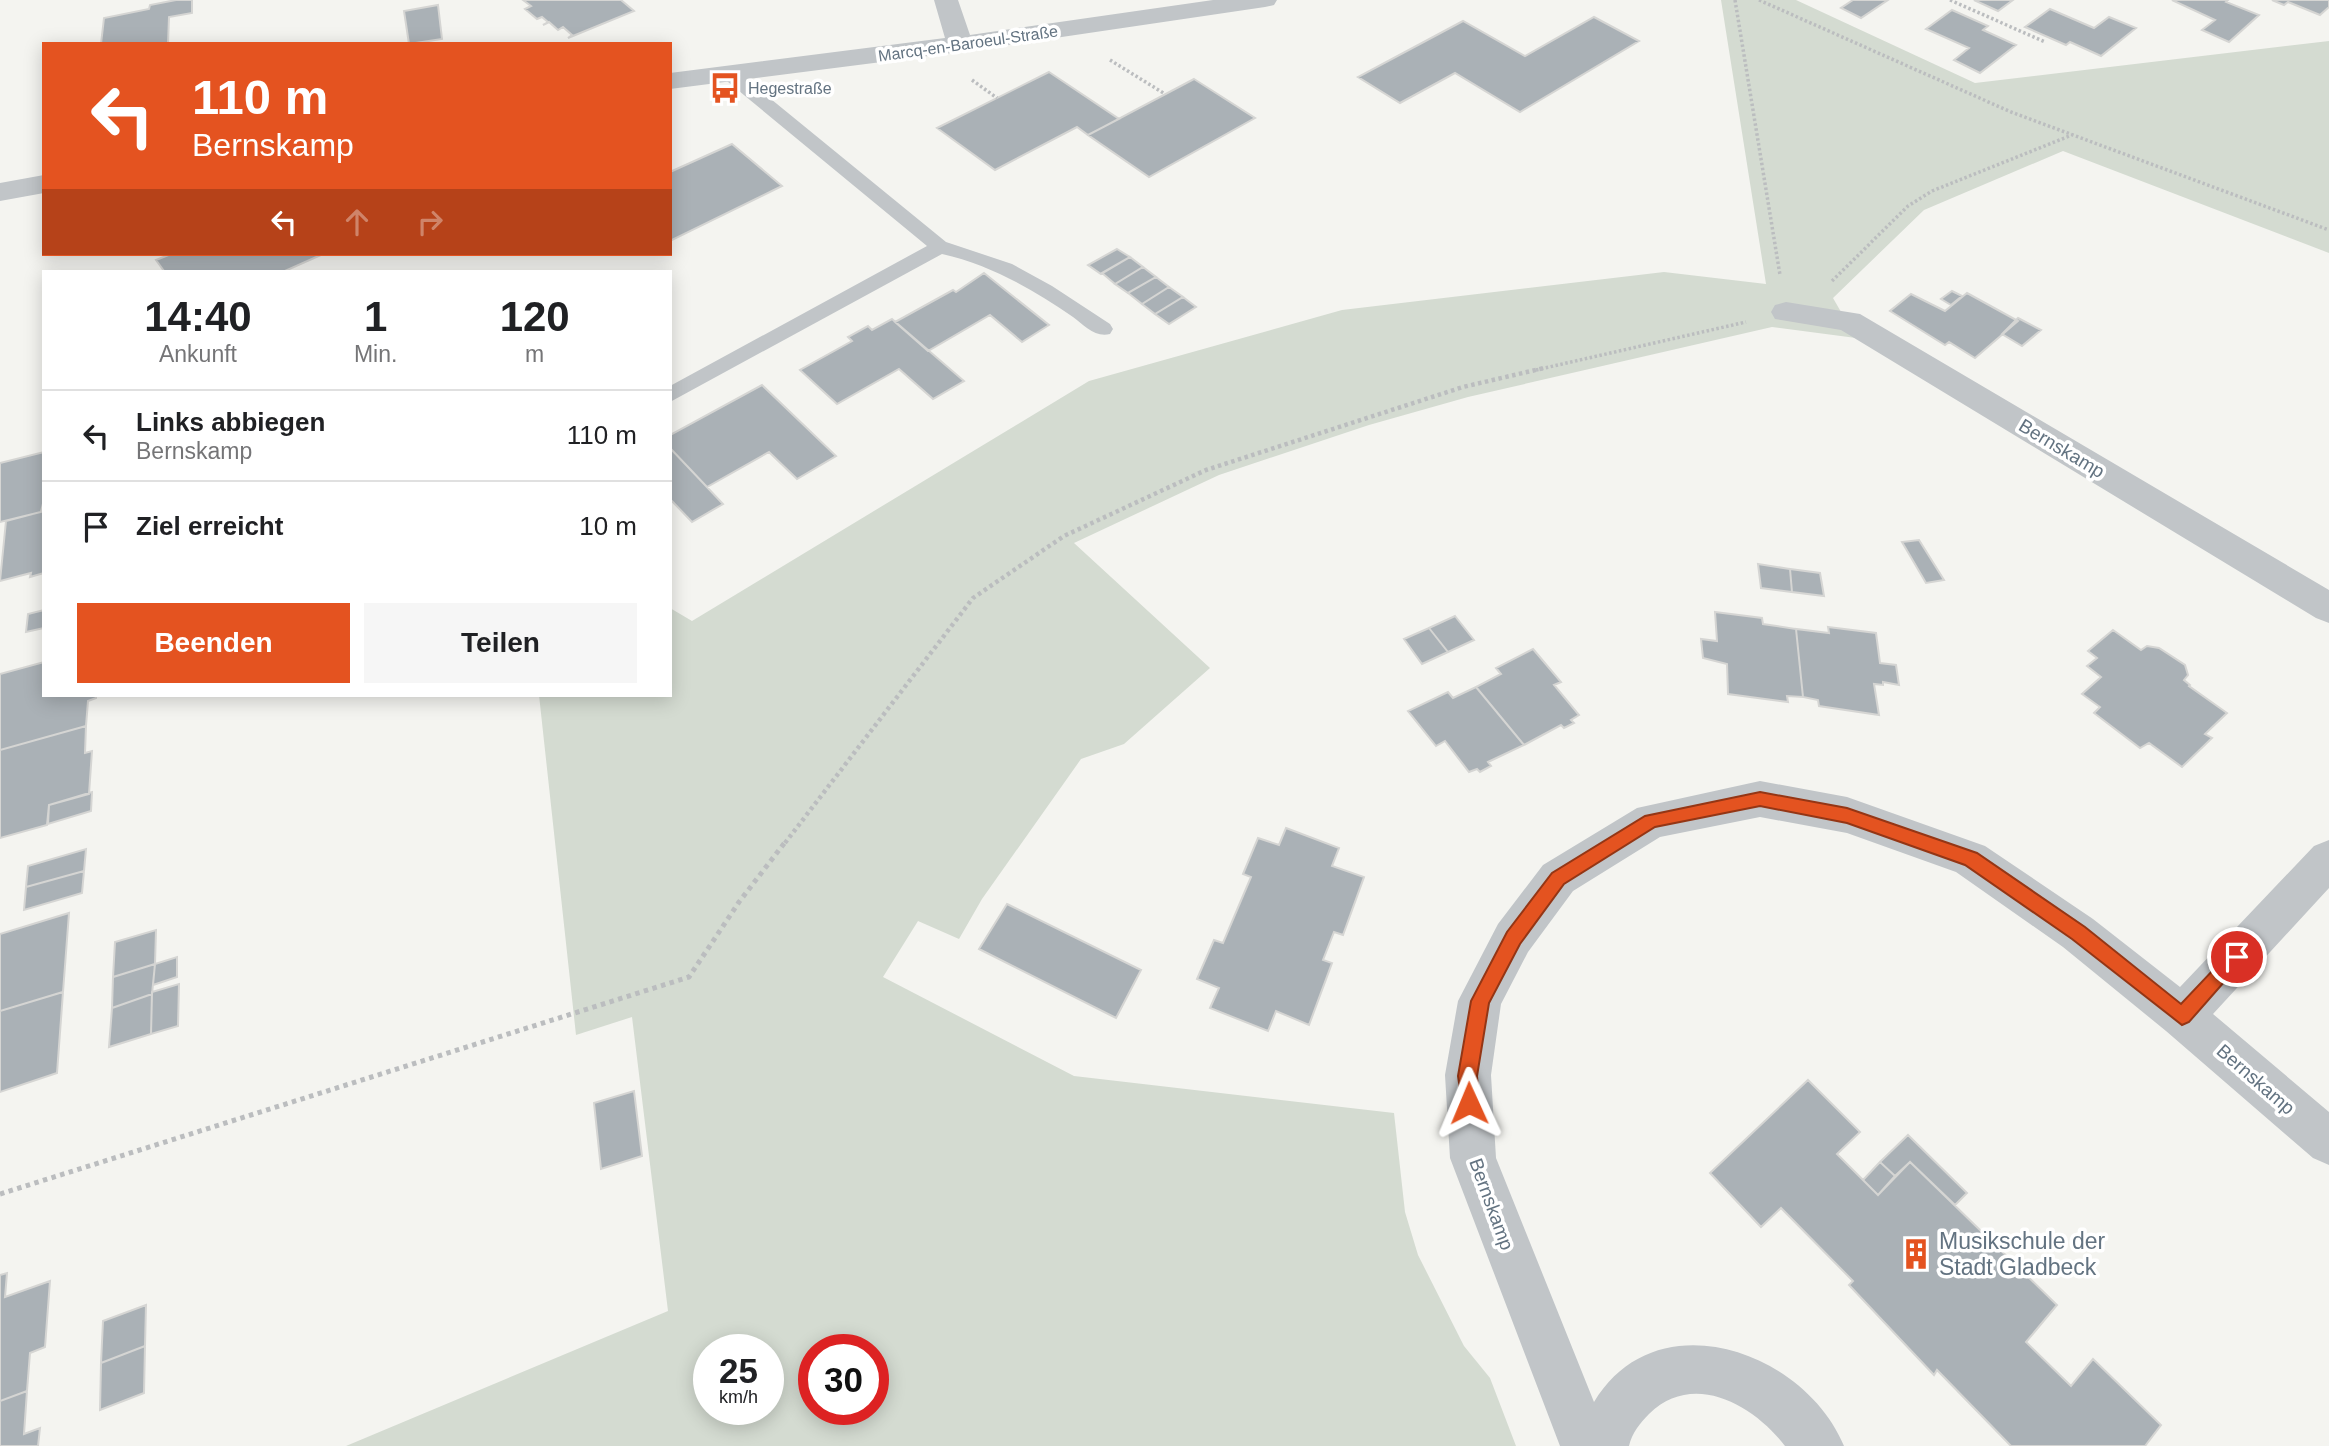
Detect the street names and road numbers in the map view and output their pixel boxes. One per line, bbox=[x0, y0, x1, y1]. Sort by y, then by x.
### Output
street label: Marcq-en-Baroeul-Straße bbox=[877, 22, 1059, 65]
street label: Bernskamp bbox=[2015, 415, 2108, 482]
street label: Bernskamp bbox=[2213, 1040, 2299, 1119]
street label: Bernskamp bbox=[1465, 1155, 1518, 1253]

